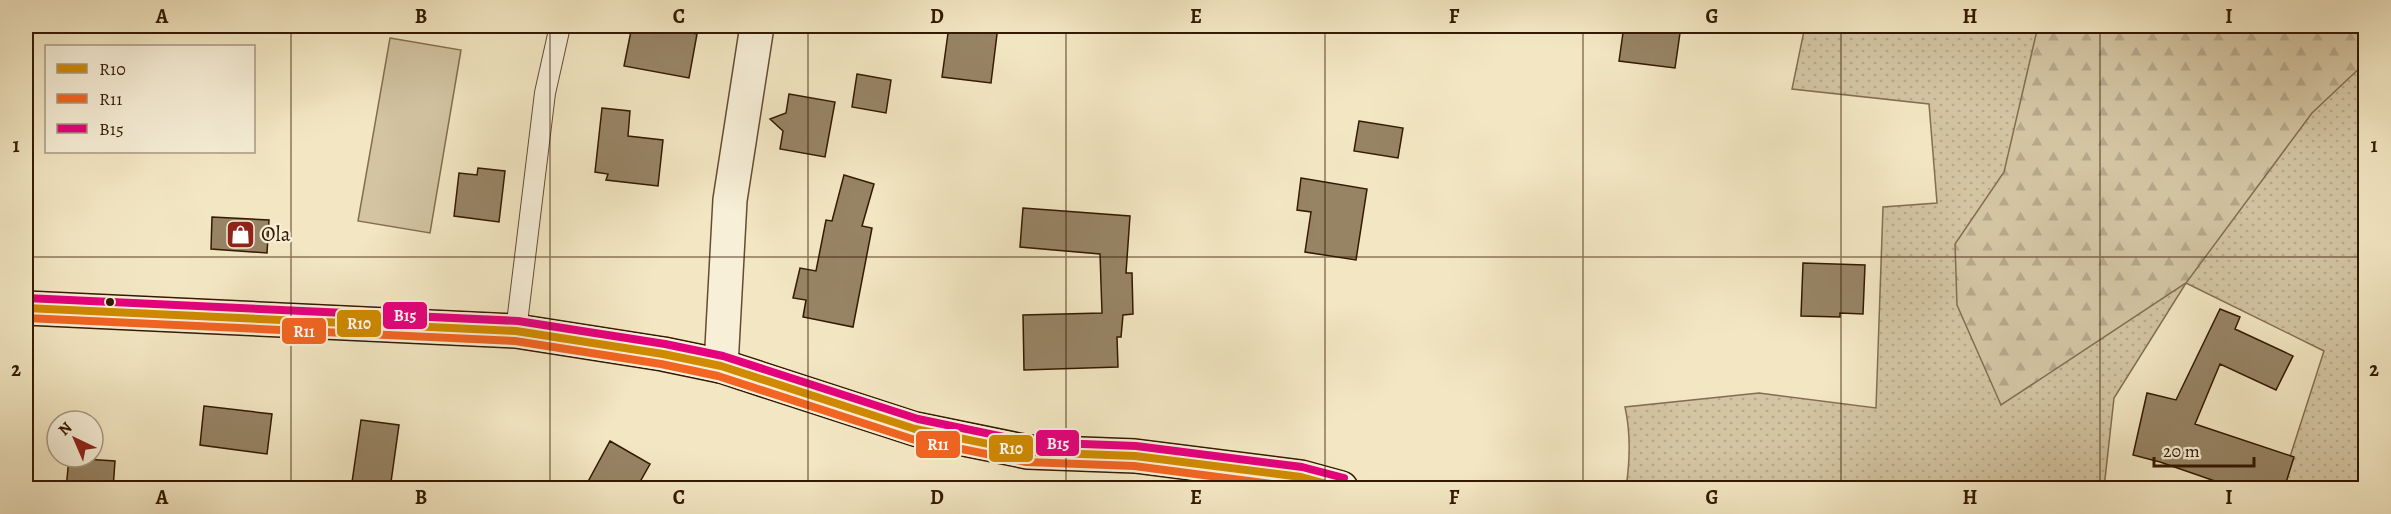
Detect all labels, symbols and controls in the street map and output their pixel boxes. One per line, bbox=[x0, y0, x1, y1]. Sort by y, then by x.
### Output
text: A bbox=[155, 3, 169, 30]
text: B bbox=[415, 3, 427, 30]
text: C bbox=[673, 3, 685, 30]
text: D bbox=[930, 3, 944, 30]
text: E bbox=[1190, 3, 1202, 30]
text: F bbox=[1449, 3, 1460, 30]
text: G bbox=[1705, 3, 1719, 30]
text: H bbox=[1963, 3, 1978, 30]
text: I bbox=[2225, 3, 2233, 30]
legend bbox=[45, 45, 255, 153]
text: R10 bbox=[99, 57, 126, 81]
text: R11 bbox=[99, 87, 122, 111]
text: B15 bbox=[99, 117, 124, 141]
text: 1 bbox=[12, 132, 20, 159]
text: 1 bbox=[2370, 132, 2378, 159]
shop icon: Ola bbox=[224, 218, 256, 250]
place label: Ola bbox=[261, 220, 291, 248]
unlabelled marker bbox=[104, 296, 116, 308]
line badge: B15 bbox=[382, 301, 428, 330]
text: B15 bbox=[394, 305, 416, 327]
line badge: R10 bbox=[336, 309, 382, 338]
text: R10 bbox=[347, 313, 371, 335]
line badge: R11 bbox=[281, 317, 327, 345]
text: R11 bbox=[293, 321, 315, 343]
text: 2 bbox=[11, 356, 21, 383]
text: 2 bbox=[2369, 356, 2379, 383]
north arrow bbox=[45, 409, 105, 469]
text: N bbox=[53, 417, 77, 441]
line badge: B15 bbox=[1035, 429, 1080, 457]
line badge: R11 bbox=[915, 430, 961, 459]
scale bar bbox=[2154, 430, 2254, 468]
text: B15 bbox=[1047, 433, 1069, 455]
text: R11 bbox=[927, 434, 949, 456]
line badge: R10 bbox=[988, 434, 1034, 463]
text: R10 bbox=[999, 438, 1023, 460]
text: 20 m bbox=[2163, 439, 2200, 463]
text: A bbox=[155, 484, 169, 511]
text: B bbox=[415, 484, 427, 511]
text: C bbox=[673, 484, 685, 511]
text: D bbox=[930, 484, 944, 511]
text: E bbox=[1190, 484, 1202, 511]
text: F bbox=[1449, 484, 1460, 511]
text: G bbox=[1705, 484, 1719, 511]
text: H bbox=[1963, 484, 1978, 511]
text: I bbox=[2225, 484, 2233, 511]

